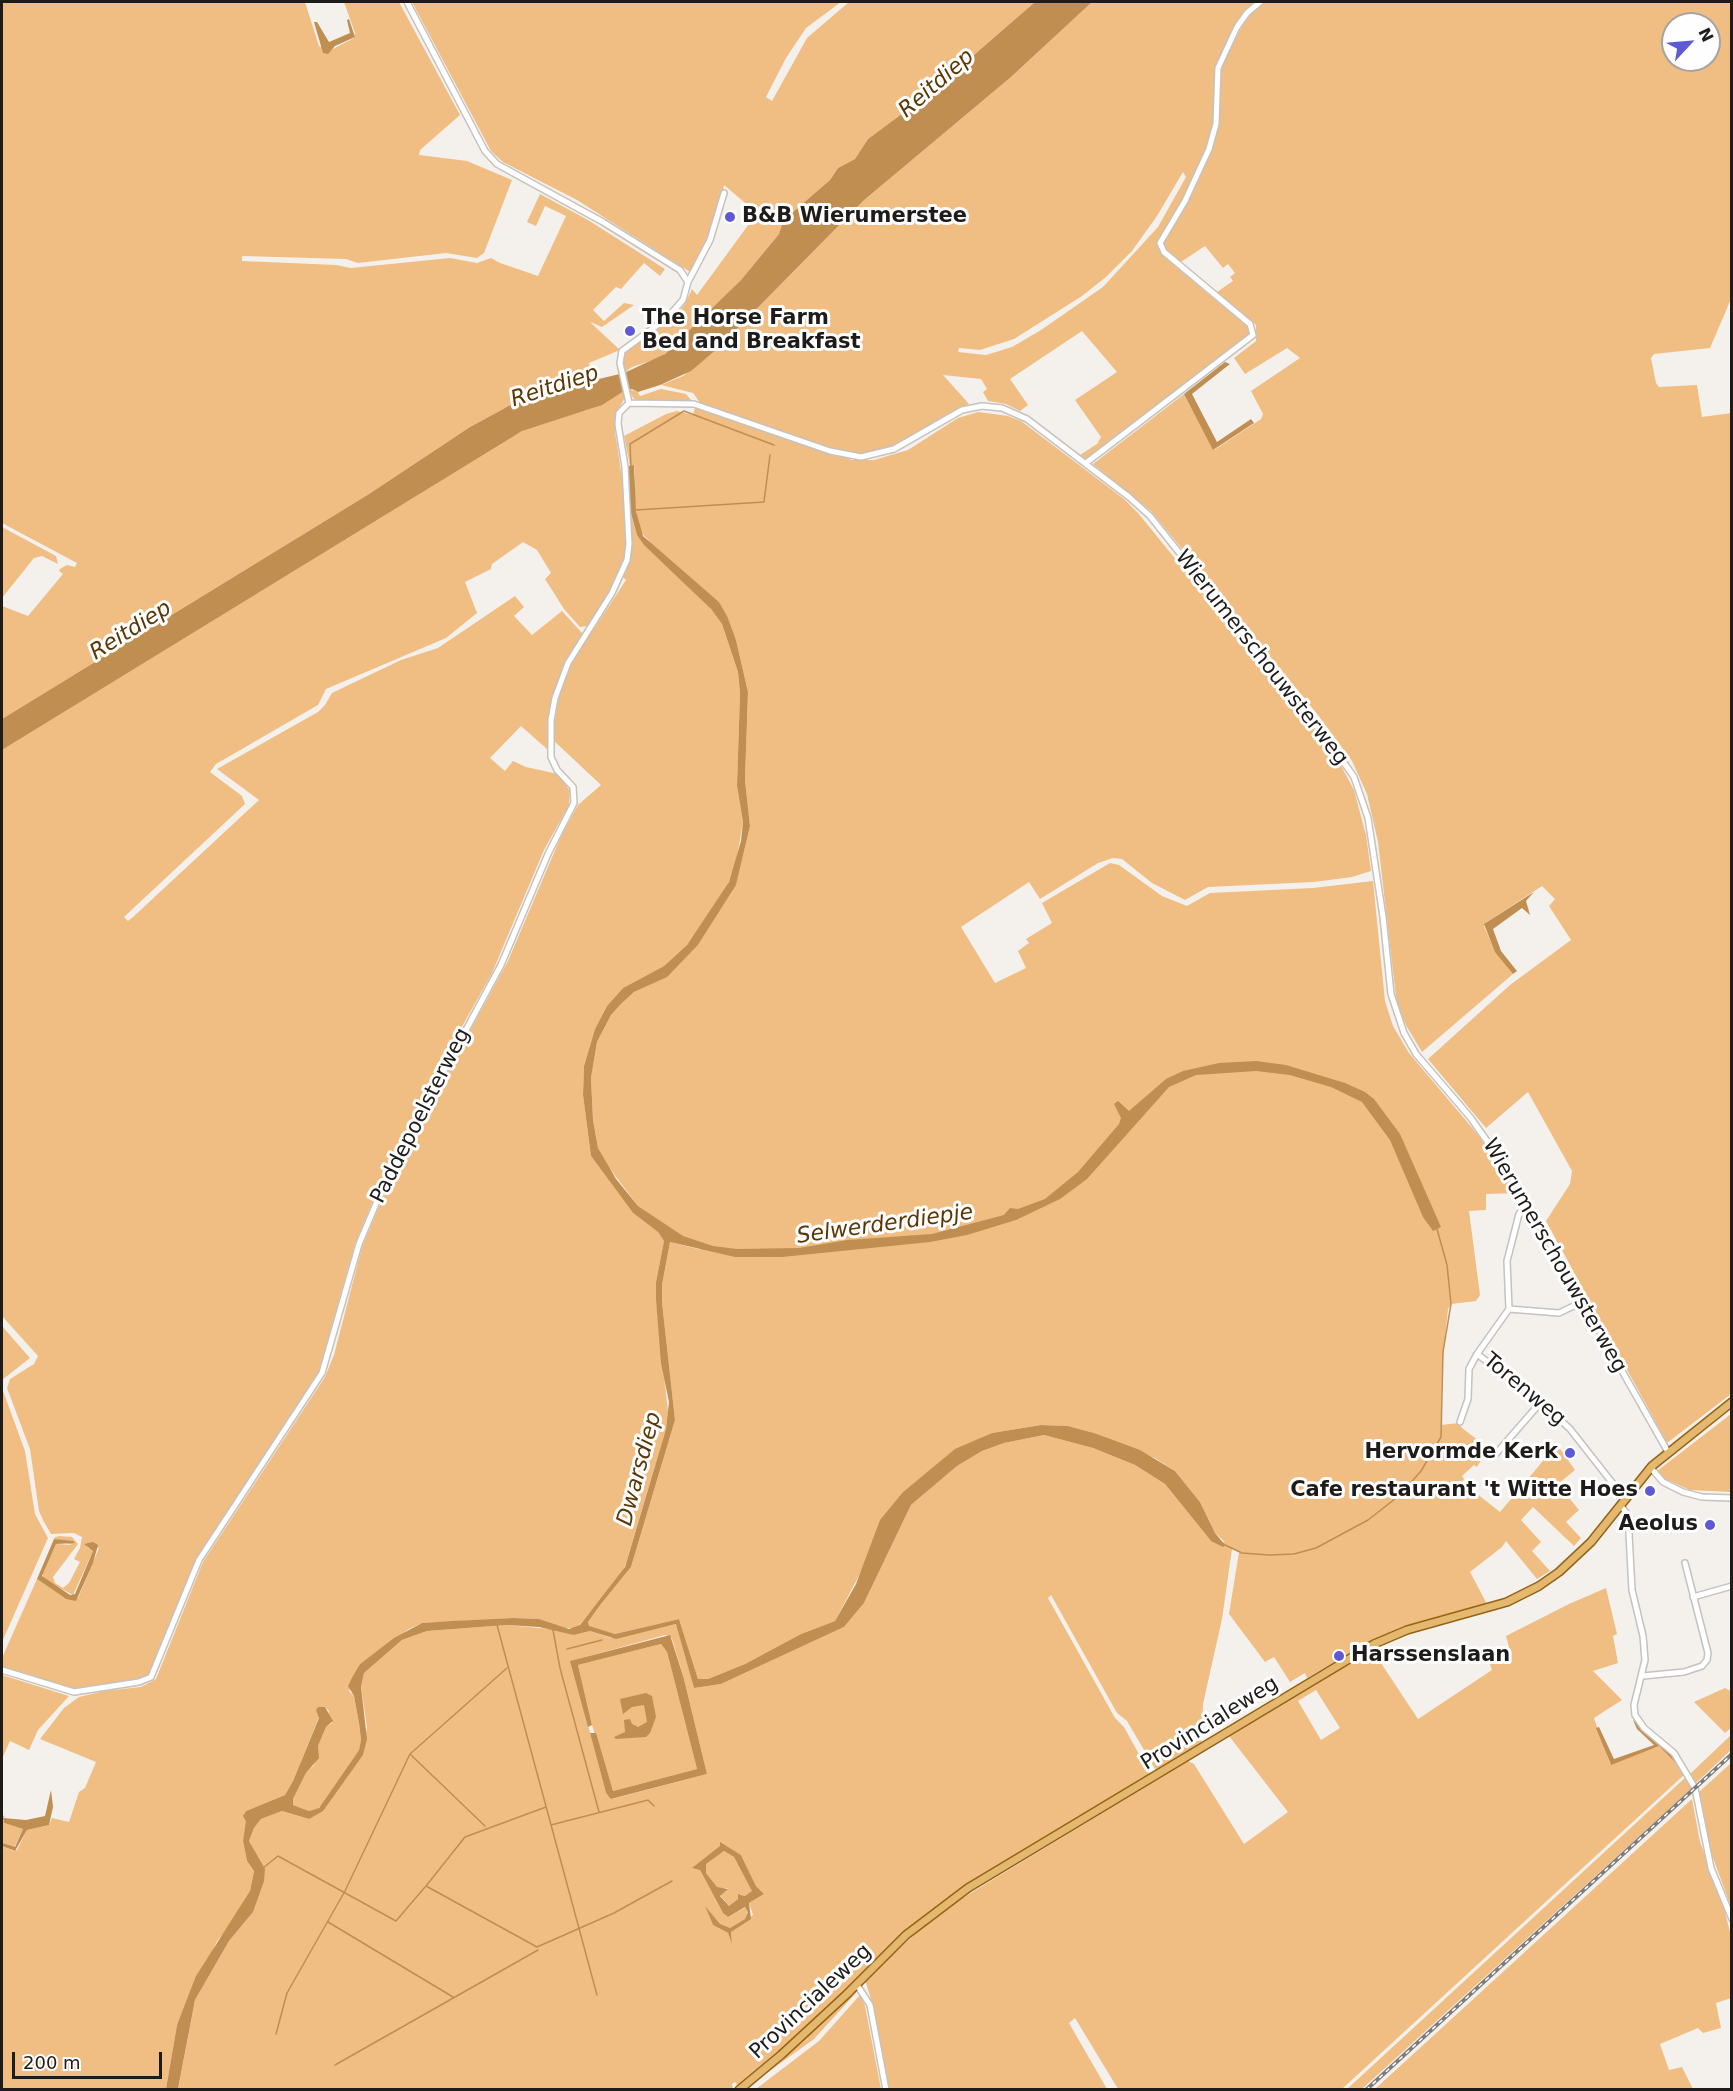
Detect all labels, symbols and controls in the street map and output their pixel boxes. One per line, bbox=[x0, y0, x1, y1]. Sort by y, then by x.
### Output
north arrow bbox=[1661, 12, 1721, 72]
text: N bbox=[1694, 25, 1717, 45]
water label: Reitdiep bbox=[894, 44, 980, 124]
place label: B&B Wierumerstee bbox=[742, 204, 967, 230]
marker: B&B Wierumerstee bbox=[723, 210, 737, 224]
place label: The Horse Farm Bed and Breakfast bbox=[642, 306, 861, 356]
marker: The Horse Farm Bed and Breakfast bbox=[623, 324, 637, 338]
water label: Reitdiep bbox=[508, 360, 602, 414]
street label: Wierumerschouwsterweg bbox=[1169, 545, 1353, 771]
water label: Reitdiep bbox=[85, 596, 177, 666]
street label: Paddepoelsterweg bbox=[366, 1024, 476, 1208]
street label: Wierumerschouwsterweg bbox=[1477, 1134, 1631, 1378]
water label: Selwerderdiepje bbox=[795, 1200, 975, 1250]
street label: Torenweg bbox=[1478, 1348, 1570, 1432]
water label: Dwarsdiep bbox=[612, 1409, 668, 1529]
place label: Hervormde Kerk bbox=[1364, 1440, 1558, 1466]
marker: Hervormde Kerk bbox=[1563, 1446, 1577, 1460]
place label: Cafe restaurant 't Witte Hoes bbox=[1290, 1478, 1638, 1504]
marker: Cafe restaurant 't Witte Hoes bbox=[1643, 1484, 1657, 1498]
place label: Aeolus bbox=[1618, 1512, 1698, 1538]
marker: Aeolus bbox=[1703, 1518, 1717, 1532]
place label: Harssenslaan bbox=[1351, 1643, 1510, 1669]
marker: Harssenslaan bbox=[1332, 1649, 1346, 1663]
street label: Provincialeweg bbox=[1137, 1672, 1283, 1776]
street label: Provincialeweg bbox=[745, 1939, 877, 2065]
scale bar bbox=[15, 2040, 165, 2078]
text: 200 m bbox=[23, 2052, 81, 2073]

